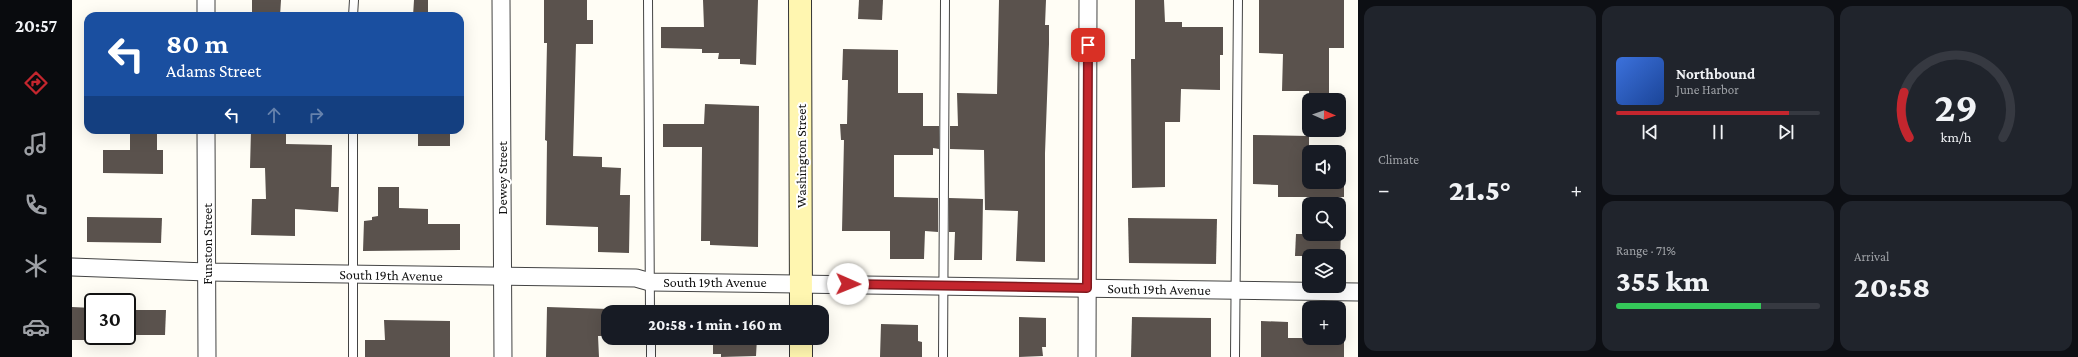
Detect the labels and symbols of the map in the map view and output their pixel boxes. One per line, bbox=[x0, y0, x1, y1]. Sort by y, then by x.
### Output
pin bbox=[1071, 28, 1105, 62]
north arrow bbox=[1302, 93, 1346, 137]
street label: Washington Street bbox=[793, 104, 809, 208]
street label: Dewey Street bbox=[494, 141, 510, 215]
street label: Funston Street bbox=[199, 203, 215, 285]
position arrow bbox=[827, 263, 869, 305]
street label: South 19th Avenue bbox=[339, 266, 443, 284]
street label: South 19th Avenue bbox=[663, 274, 767, 290]
street label: South 19th Avenue bbox=[1107, 280, 1211, 298]
speed limit sign: 30 bbox=[84, 293, 136, 345]

